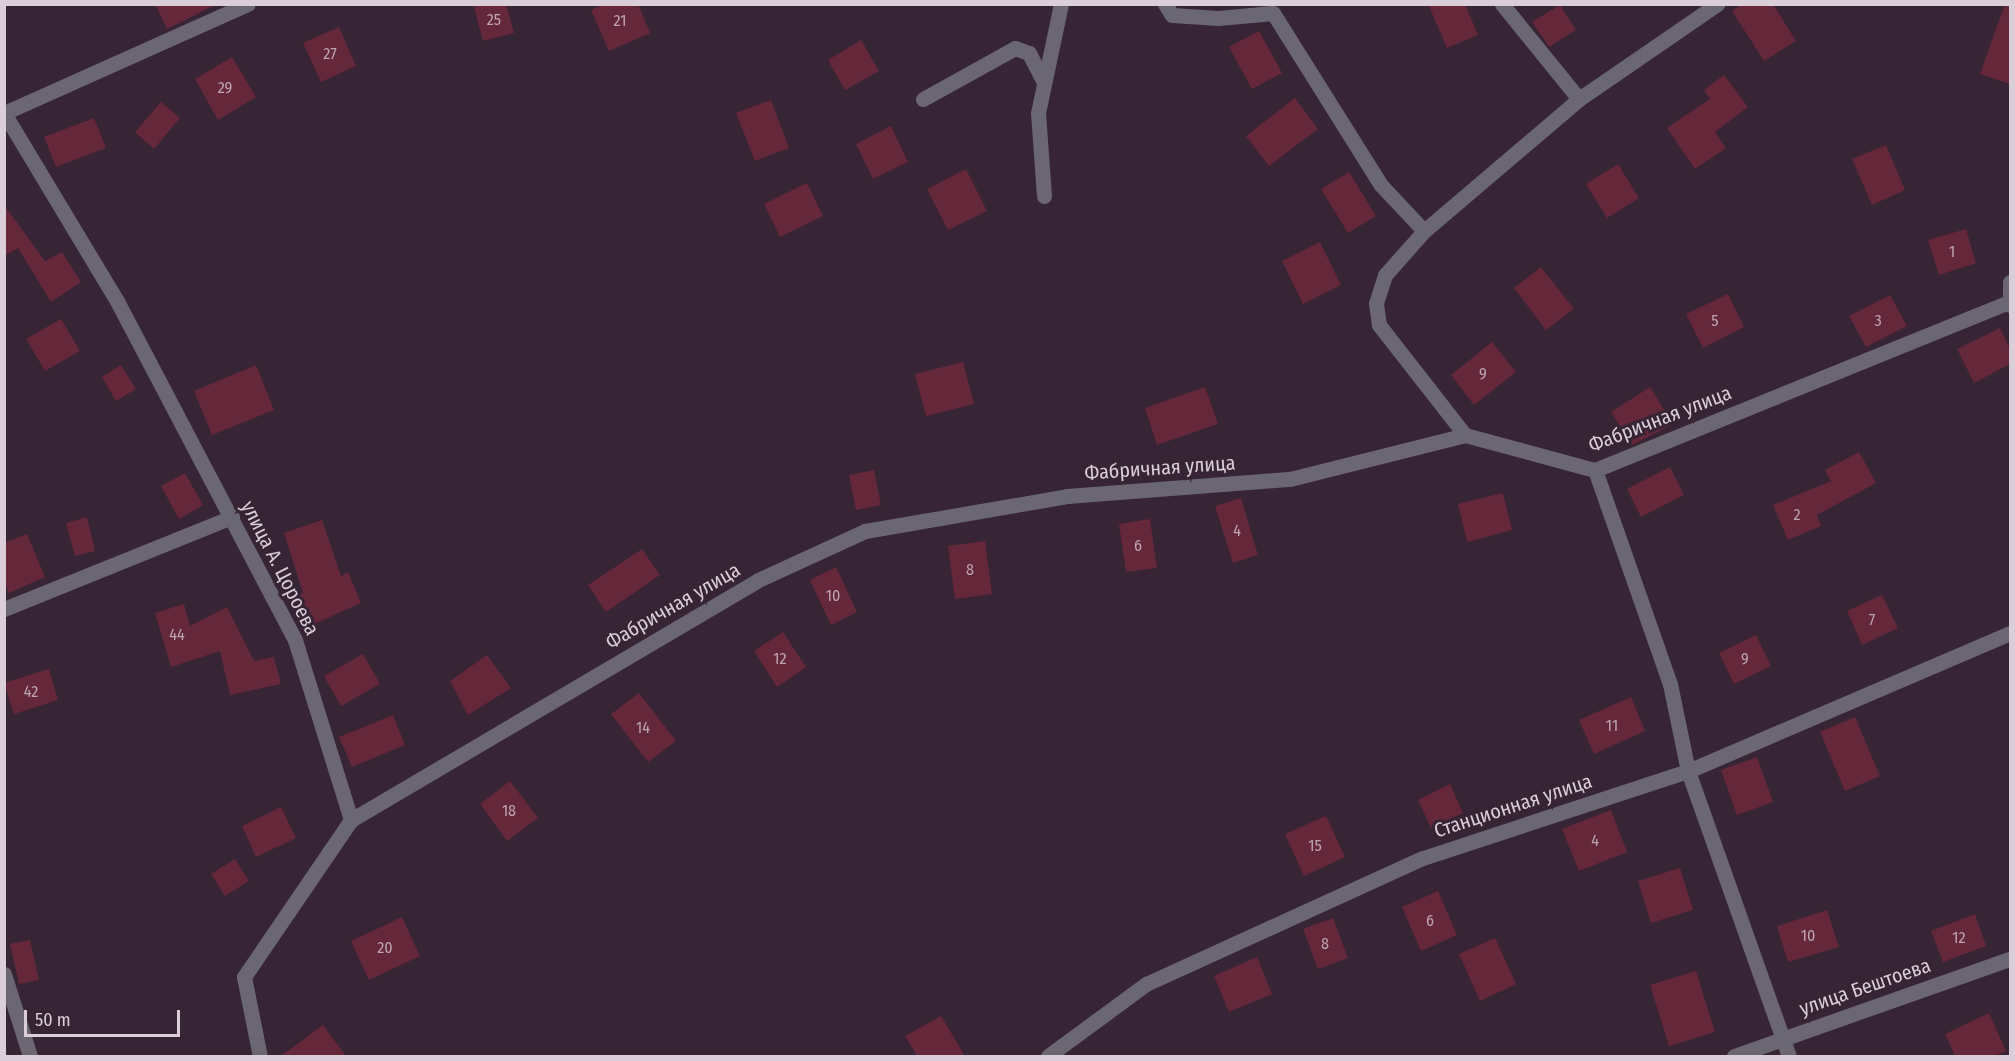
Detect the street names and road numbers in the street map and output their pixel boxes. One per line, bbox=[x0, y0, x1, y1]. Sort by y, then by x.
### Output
street label: Фабричная улица bbox=[1585, 381, 1735, 457]
street label: Фабричная улица bbox=[1084, 451, 1236, 485]
street label: улица А. Цороева bbox=[236, 497, 324, 639]
street label: Фабричная улица bbox=[602, 558, 744, 654]
street label: Станционная улица bbox=[1431, 769, 1595, 843]
street label: улица Бештоева bbox=[1796, 953, 1934, 1021]

